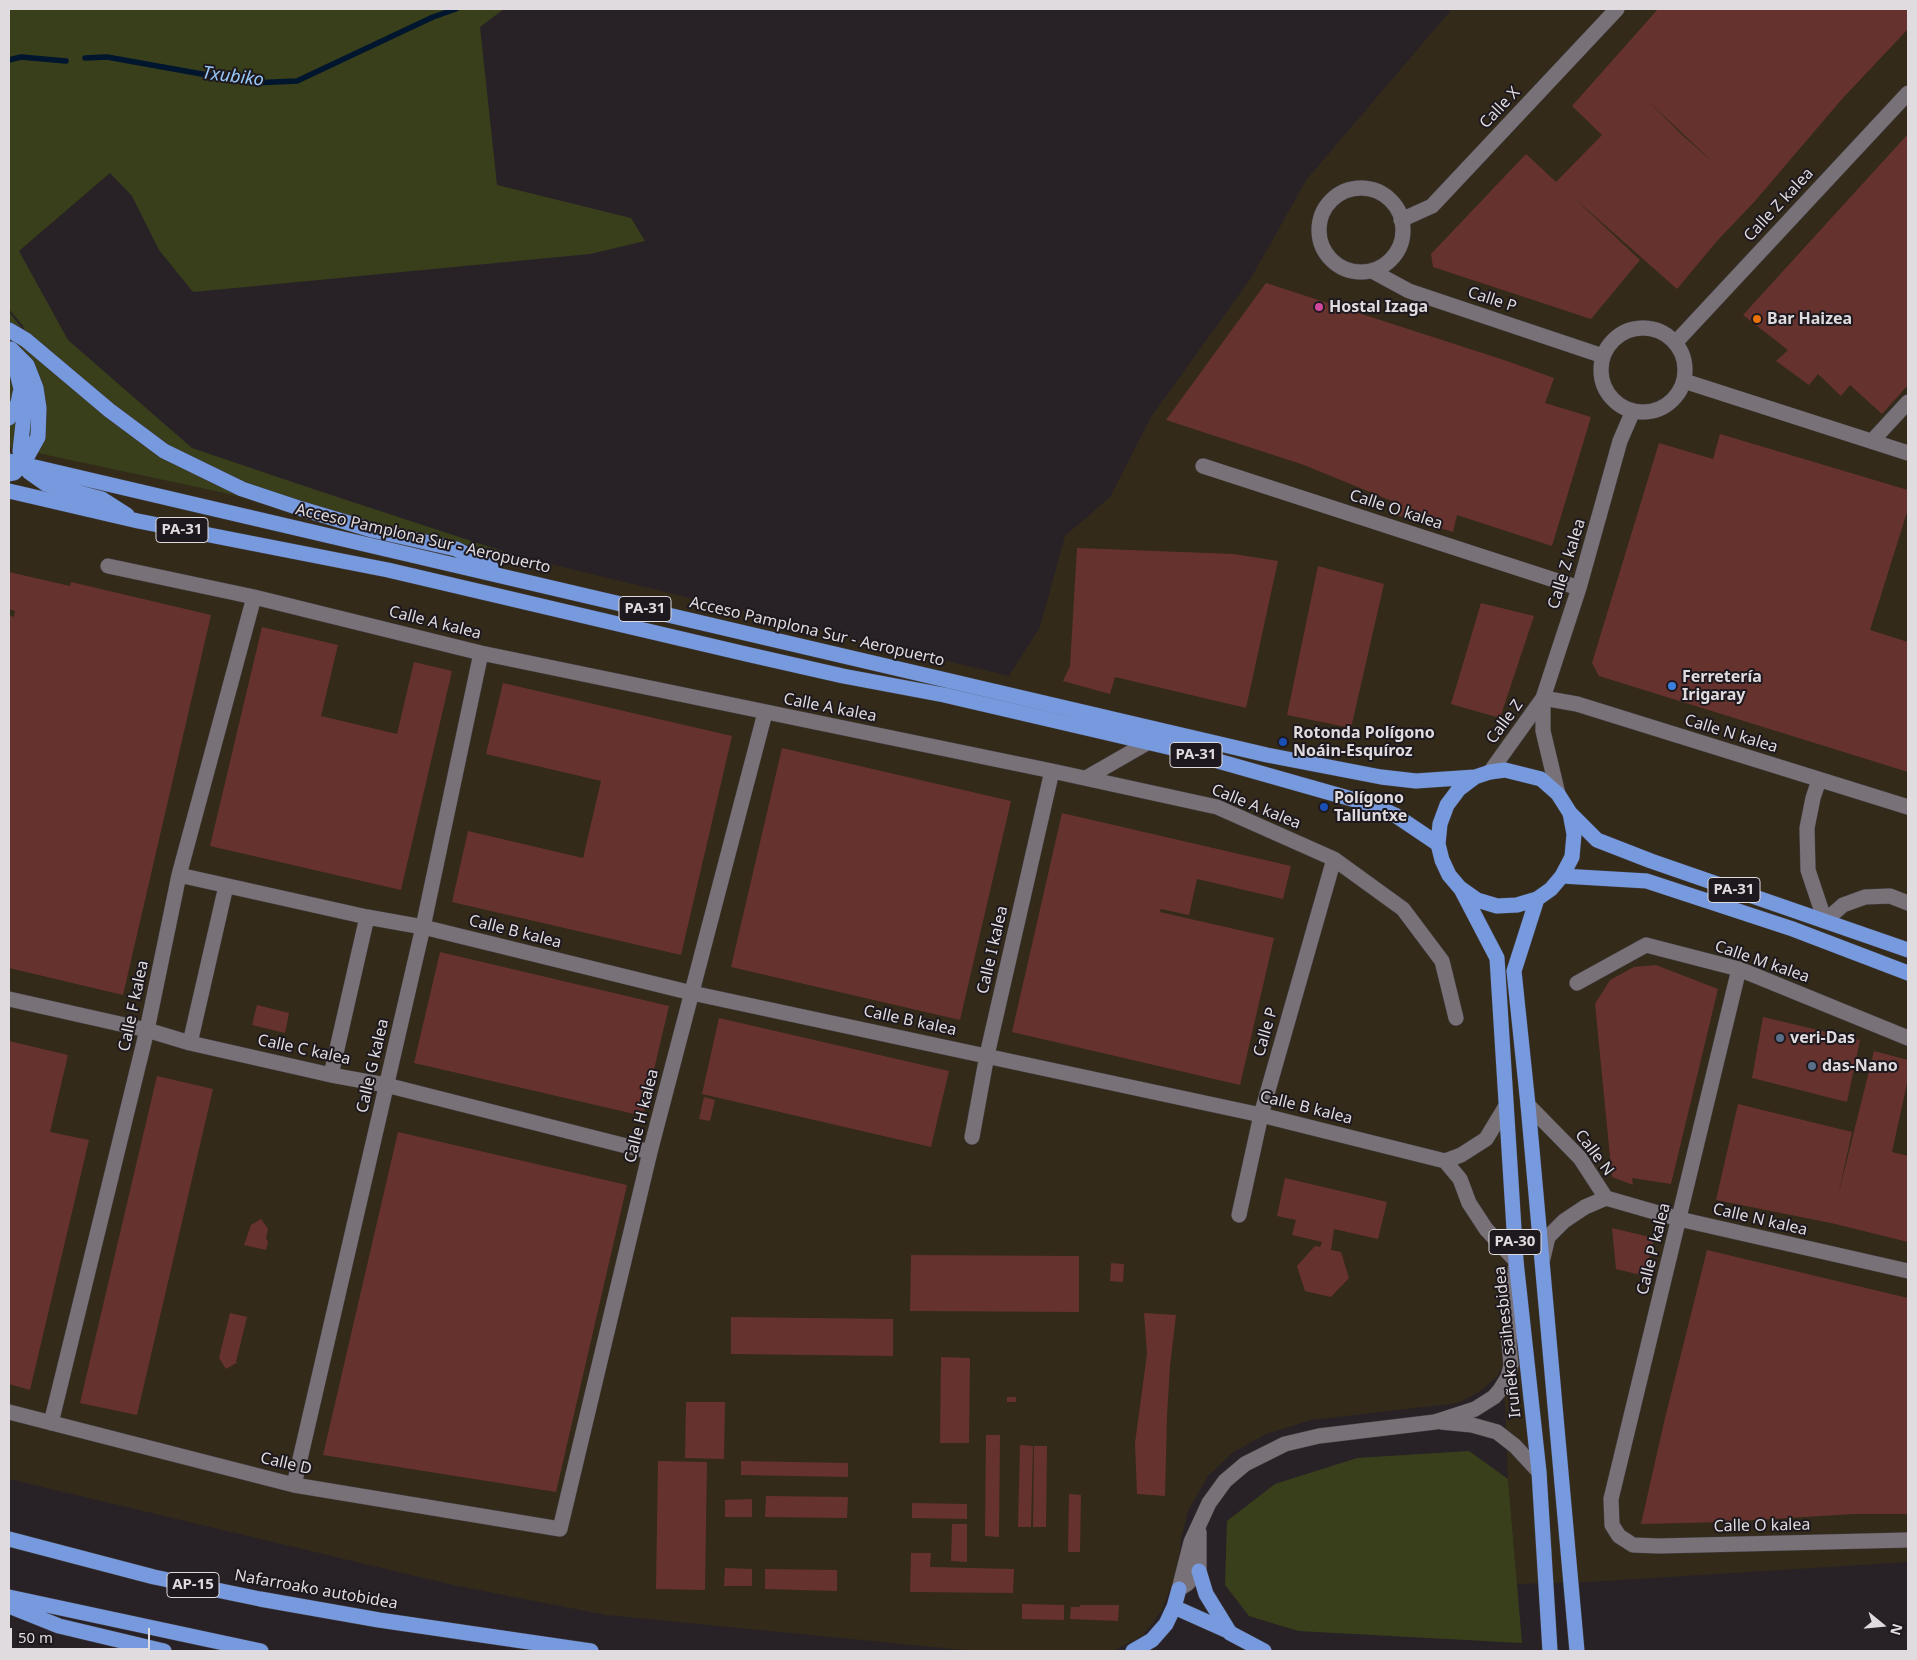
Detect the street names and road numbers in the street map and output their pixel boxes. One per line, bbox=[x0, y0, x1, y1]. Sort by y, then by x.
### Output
street label: Calle X bbox=[1476, 83, 1524, 133]
street label: Calle Z kalea bbox=[1740, 164, 1818, 246]
street label: Calle P bbox=[1465, 283, 1519, 317]
street label: Calle O kalea bbox=[1347, 486, 1445, 534]
street label: Acceso Pamplona Sur - Aeropuerto bbox=[294, 500, 552, 578]
street label: Calle Z kalea bbox=[1544, 516, 1590, 612]
road number: PA-31 bbox=[156, 518, 208, 542]
street label: Acceso Pamplona Sur - Aeropuerto bbox=[688, 593, 946, 671]
road number: PA-31 bbox=[619, 596, 671, 622]
street label: Calle A kalea bbox=[387, 602, 483, 644]
street label: Calle A kalea bbox=[782, 690, 878, 726]
street label: Calle Z bbox=[1483, 696, 1527, 748]
street label: Calle N kalea bbox=[1682, 711, 1780, 757]
road number: PA-31 bbox=[1170, 742, 1222, 768]
street label: Calle A kalea bbox=[1209, 780, 1303, 834]
road number: PA-31 bbox=[1708, 878, 1760, 902]
street label: Calle I kalea bbox=[974, 904, 1012, 996]
street label: Calle B kalea bbox=[467, 911, 563, 953]
street label: Calle M kalea bbox=[1712, 937, 1812, 987]
street label: Calle F kalea bbox=[115, 959, 153, 1053]
street label: Calle B kalea bbox=[862, 1002, 958, 1040]
street label: Calle P bbox=[1250, 1005, 1282, 1059]
street label: Calle G kalea bbox=[353, 1017, 393, 1115]
street label: Calle C kalea bbox=[256, 1031, 352, 1069]
street label: Calle H kalea bbox=[621, 1067, 663, 1165]
street label: Calle B kalea bbox=[1258, 1087, 1354, 1129]
street label: Calle N bbox=[1570, 1126, 1618, 1180]
street label: Calle N kalea bbox=[1711, 1200, 1809, 1240]
street label: Calle P kalea bbox=[1633, 1201, 1675, 1297]
road number: PA-30 bbox=[1489, 1230, 1541, 1254]
street label: Iruñeko saihesbidea bbox=[1490, 1265, 1526, 1419]
street label: Calle D bbox=[258, 1449, 314, 1479]
street label: Calle O kalea bbox=[1713, 1516, 1811, 1536]
street label: Nafarroako autobidea bbox=[233, 1566, 399, 1614]
road number: AP-15 bbox=[167, 1572, 219, 1598]

